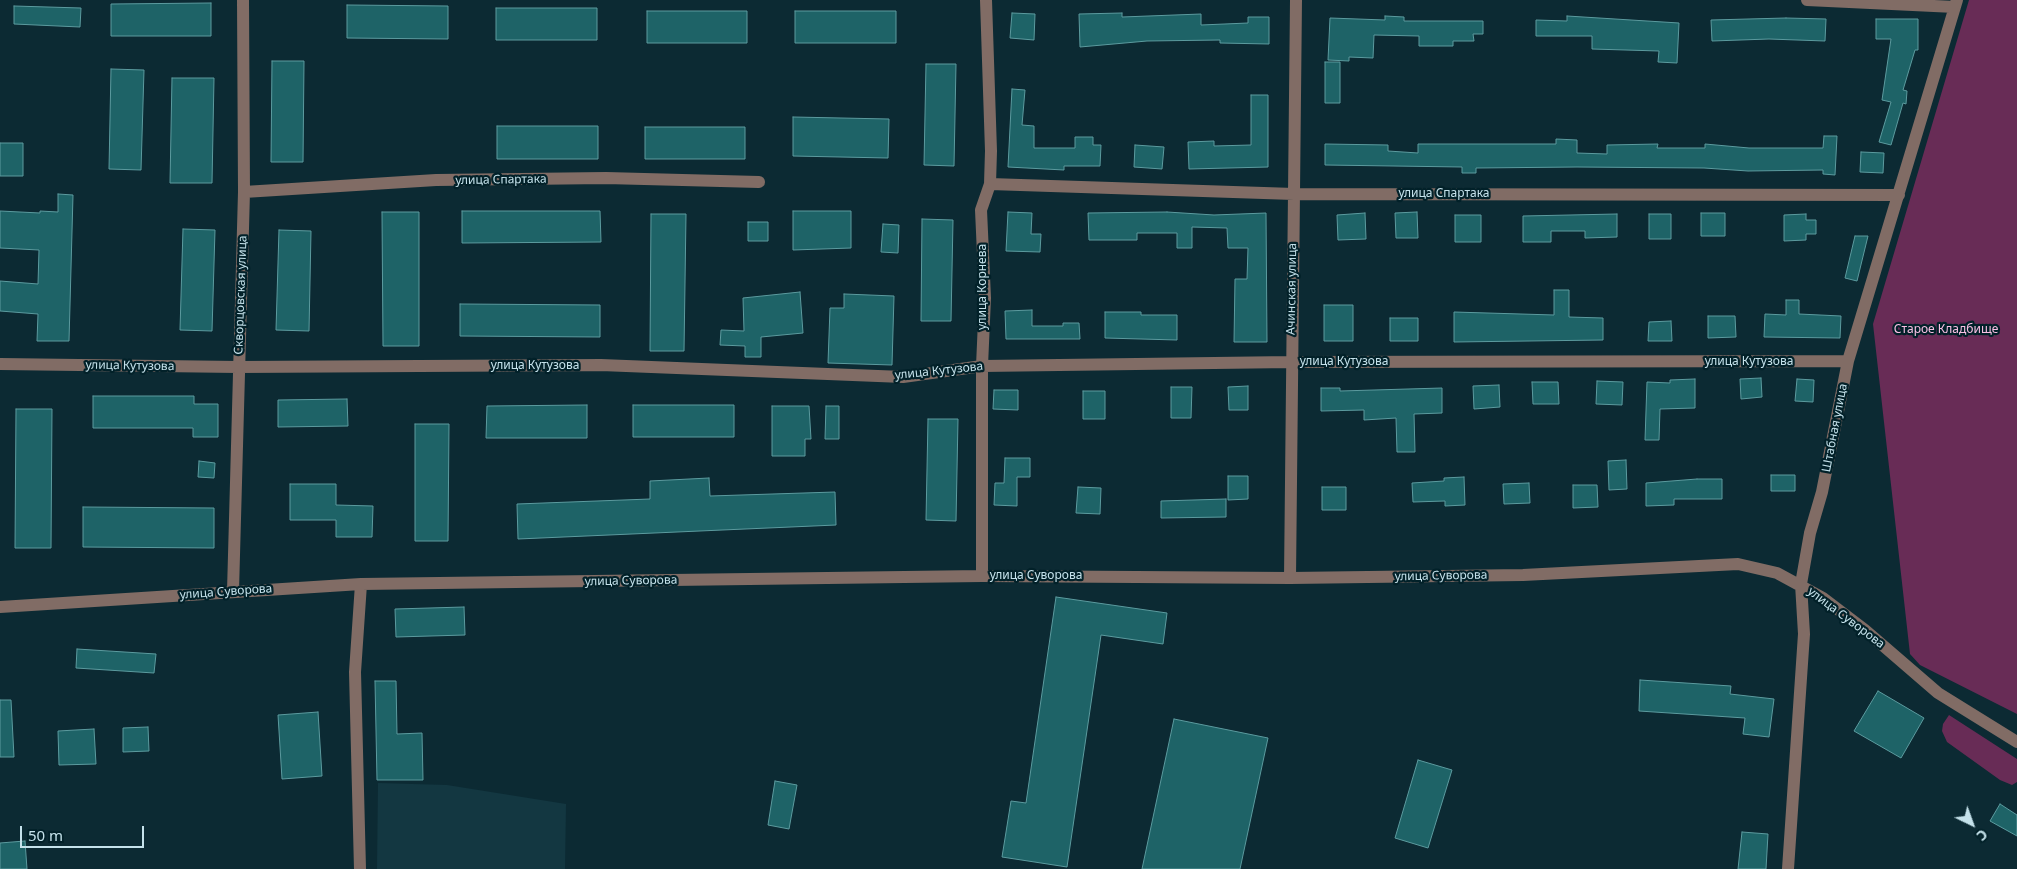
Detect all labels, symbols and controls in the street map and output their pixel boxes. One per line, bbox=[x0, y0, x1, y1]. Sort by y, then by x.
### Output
street label: улица Спартака bbox=[455, 172, 547, 188]
street label: улица Спартака bbox=[1399, 187, 1489, 201]
street label: Скворцовская улица bbox=[232, 235, 250, 355]
street label: Ачинская улица bbox=[1284, 243, 1300, 335]
street label: улица Корнева bbox=[976, 244, 990, 330]
park label: Старое Кладбище bbox=[1894, 323, 1998, 337]
street label: улица Кутузова bbox=[1300, 355, 1388, 369]
street label: улица Кутузова bbox=[1705, 355, 1793, 369]
street label: улица Кутузова bbox=[86, 358, 174, 374]
street label: улица Кутузова bbox=[491, 359, 579, 373]
street label: улица Кутузова bbox=[894, 359, 984, 383]
street label: Штабная улица bbox=[1819, 382, 1851, 474]
street label: улица Суворова bbox=[1395, 568, 1487, 584]
street label: улица Суворова bbox=[990, 569, 1082, 583]
street label: улица Суворова bbox=[585, 573, 677, 589]
street label: улица Суворова bbox=[179, 582, 273, 602]
street label: улица Суворова bbox=[1805, 584, 1887, 652]
north arrow bbox=[1947, 799, 1997, 849]
scale bar bbox=[22, 816, 146, 848]
text: 50 m bbox=[28, 825, 63, 845]
text: С bbox=[1973, 825, 1992, 846]

